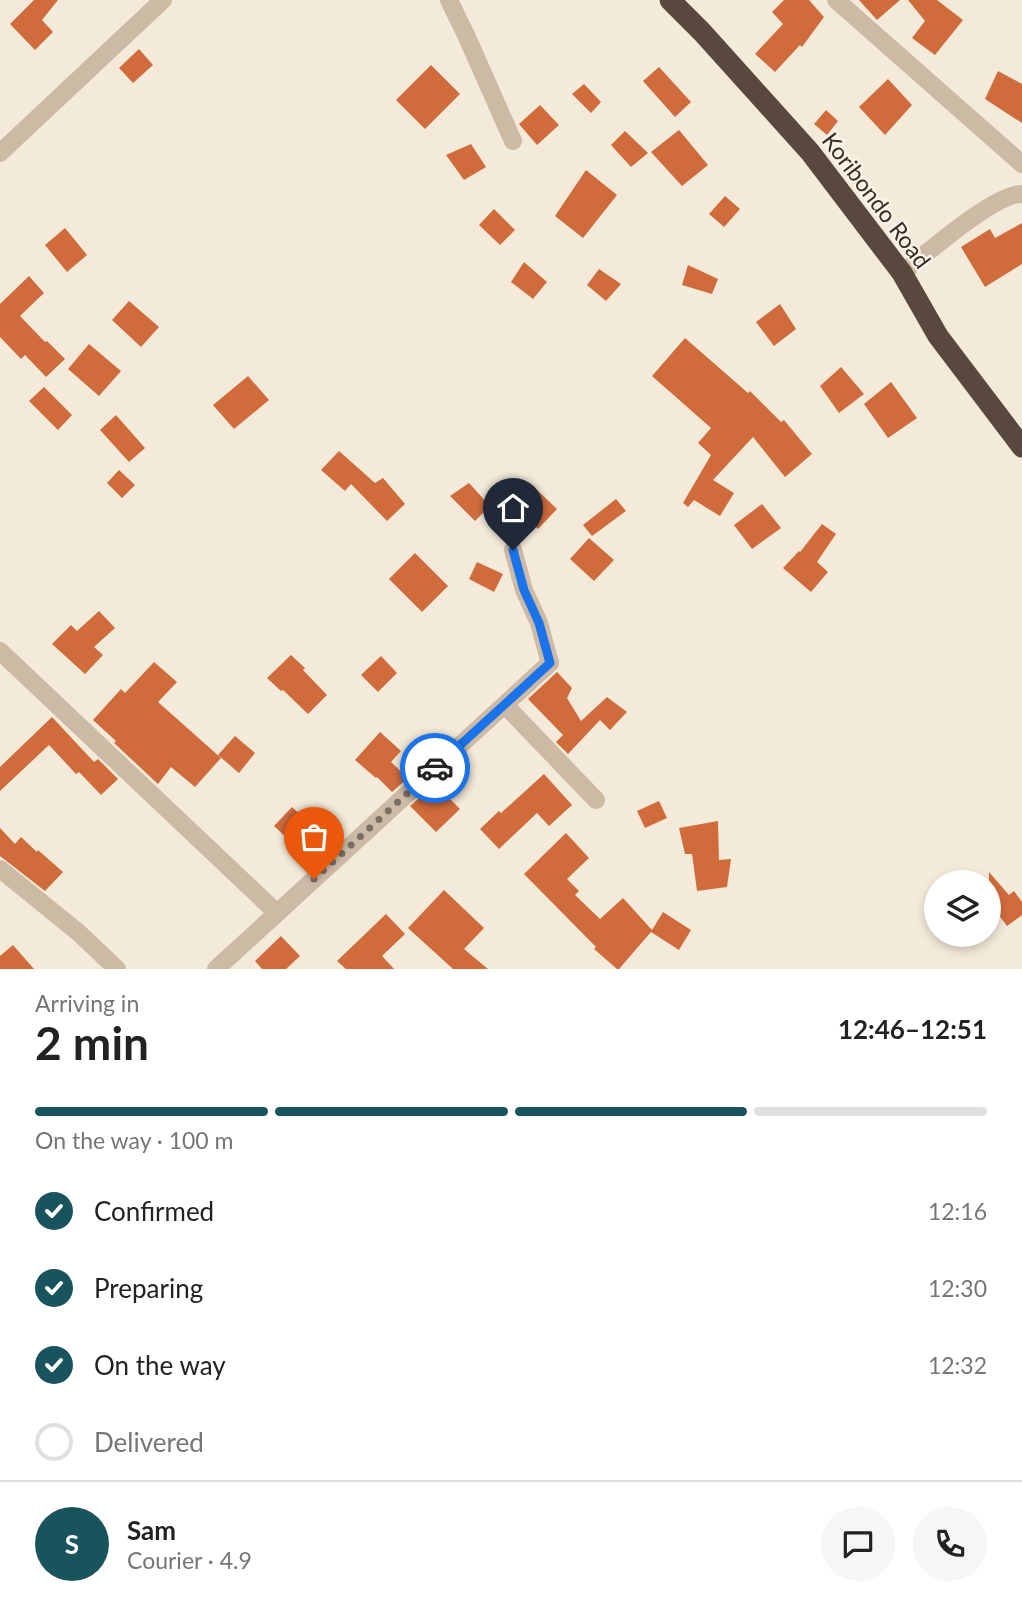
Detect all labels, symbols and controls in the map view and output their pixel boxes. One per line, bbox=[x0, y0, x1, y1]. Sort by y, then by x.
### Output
street label: Koribondo Road bbox=[817, 127, 937, 273]
pin bbox=[483, 478, 543, 550]
icon: home bbox=[494, 489, 532, 527]
courier bbox=[400, 733, 470, 803]
icon: car bbox=[416, 749, 454, 787]
pin bbox=[284, 807, 344, 879]
icon: bag bbox=[295, 818, 333, 856]
map controls bbox=[924, 870, 1001, 947]
button: layers bbox=[924, 870, 1001, 947]
text: Arriving in bbox=[35, 989, 139, 1017]
text: 12:46–12:51 bbox=[838, 1013, 987, 1045]
text: 2 min bbox=[35, 1015, 149, 1070]
text: On the way · 100 m bbox=[35, 1126, 234, 1154]
icon: check bbox=[35, 1192, 73, 1230]
text: Confirmed bbox=[94, 1195, 214, 1227]
text: 12:16 bbox=[928, 1197, 987, 1225]
icon: check bbox=[35, 1269, 73, 1307]
text: Preparing bbox=[94, 1272, 203, 1304]
text: 12:30 bbox=[928, 1274, 987, 1302]
icon: check bbox=[35, 1346, 73, 1384]
text: On the way bbox=[94, 1349, 226, 1381]
text: 12:32 bbox=[928, 1351, 987, 1379]
text: Delivered bbox=[94, 1426, 204, 1458]
button: chat bbox=[821, 1507, 895, 1581]
button: phone bbox=[913, 1507, 987, 1581]
text: Sam bbox=[127, 1514, 176, 1546]
text: S bbox=[65, 1528, 79, 1560]
text: Courier · 4.9 bbox=[127, 1546, 252, 1574]

